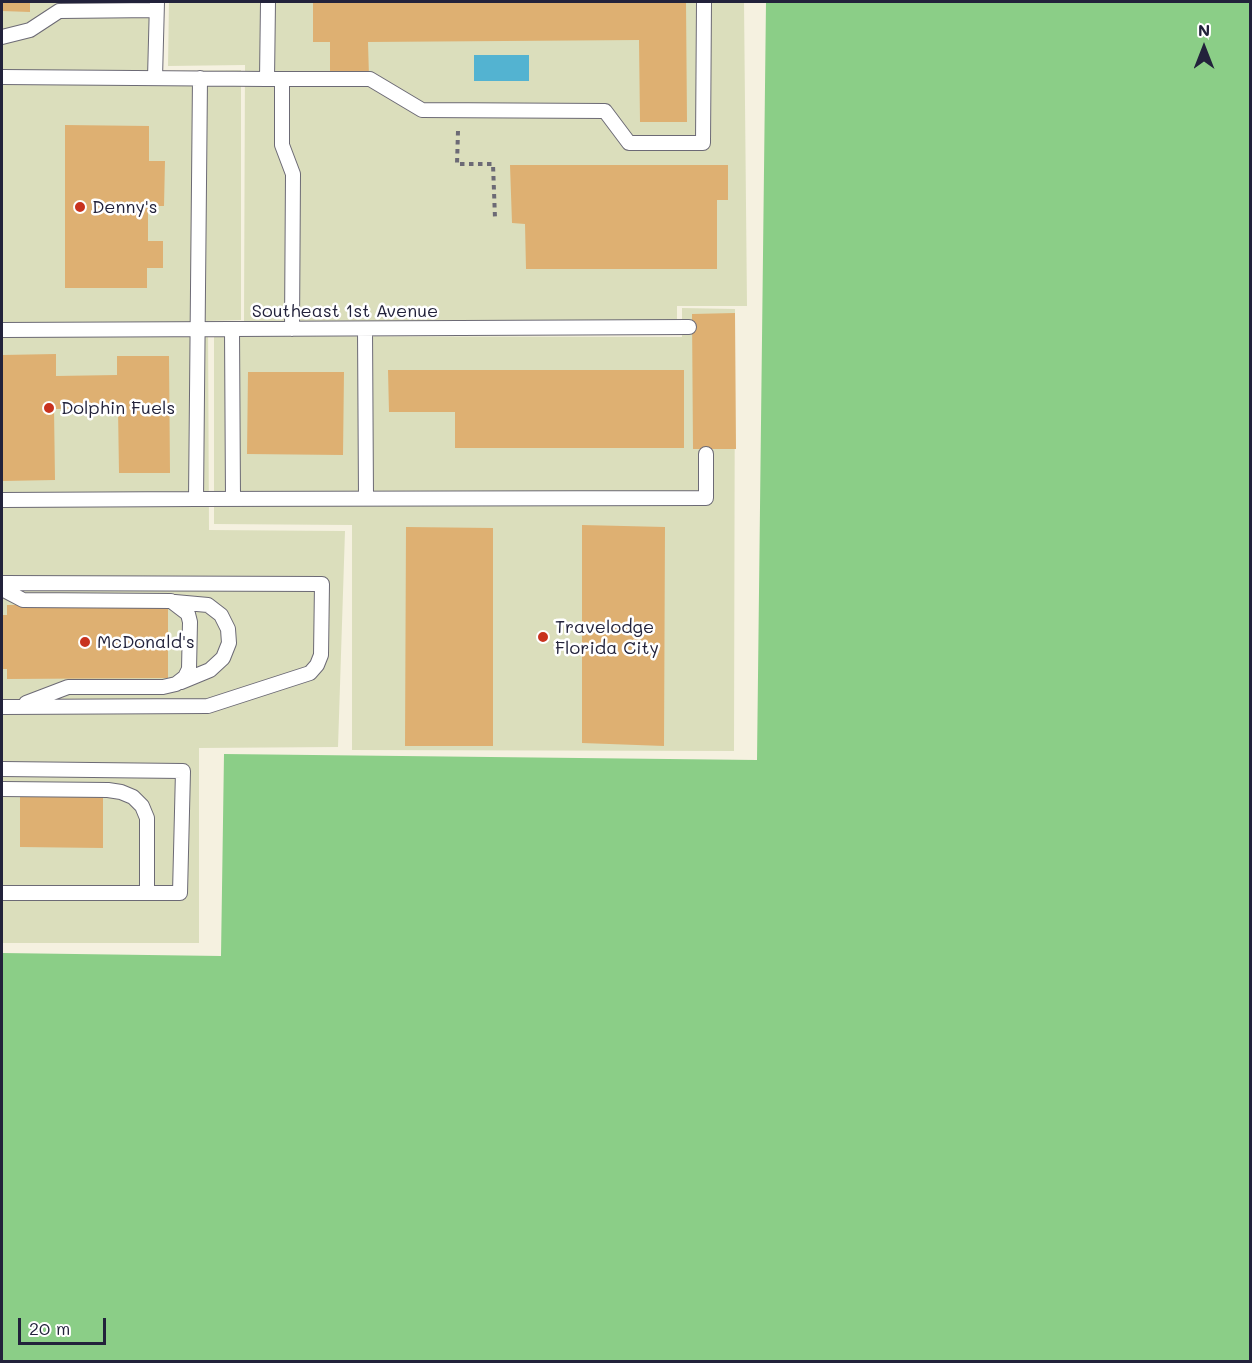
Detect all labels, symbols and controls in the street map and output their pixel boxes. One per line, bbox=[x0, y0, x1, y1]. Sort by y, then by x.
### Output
north arrow bbox=[1174, 18, 1234, 78]
text: N bbox=[1198, 19, 1210, 40]
place label: Denny's bbox=[92, 196, 158, 218]
marker: Denny's bbox=[73, 200, 87, 214]
street label: Southeast 1st Avenue bbox=[252, 300, 438, 322]
place label: Dolphin Fuels bbox=[61, 397, 175, 419]
marker: Dolphin Fuels bbox=[42, 401, 56, 415]
place label: Travelodge Florida City bbox=[555, 616, 659, 658]
marker: Travelodge Florida City bbox=[536, 630, 550, 644]
place label: McDonald's bbox=[97, 631, 195, 653]
marker: McDonald's bbox=[78, 635, 92, 649]
scale bar bbox=[21, 1306, 110, 1344]
text: 20 m bbox=[29, 1316, 70, 1340]

